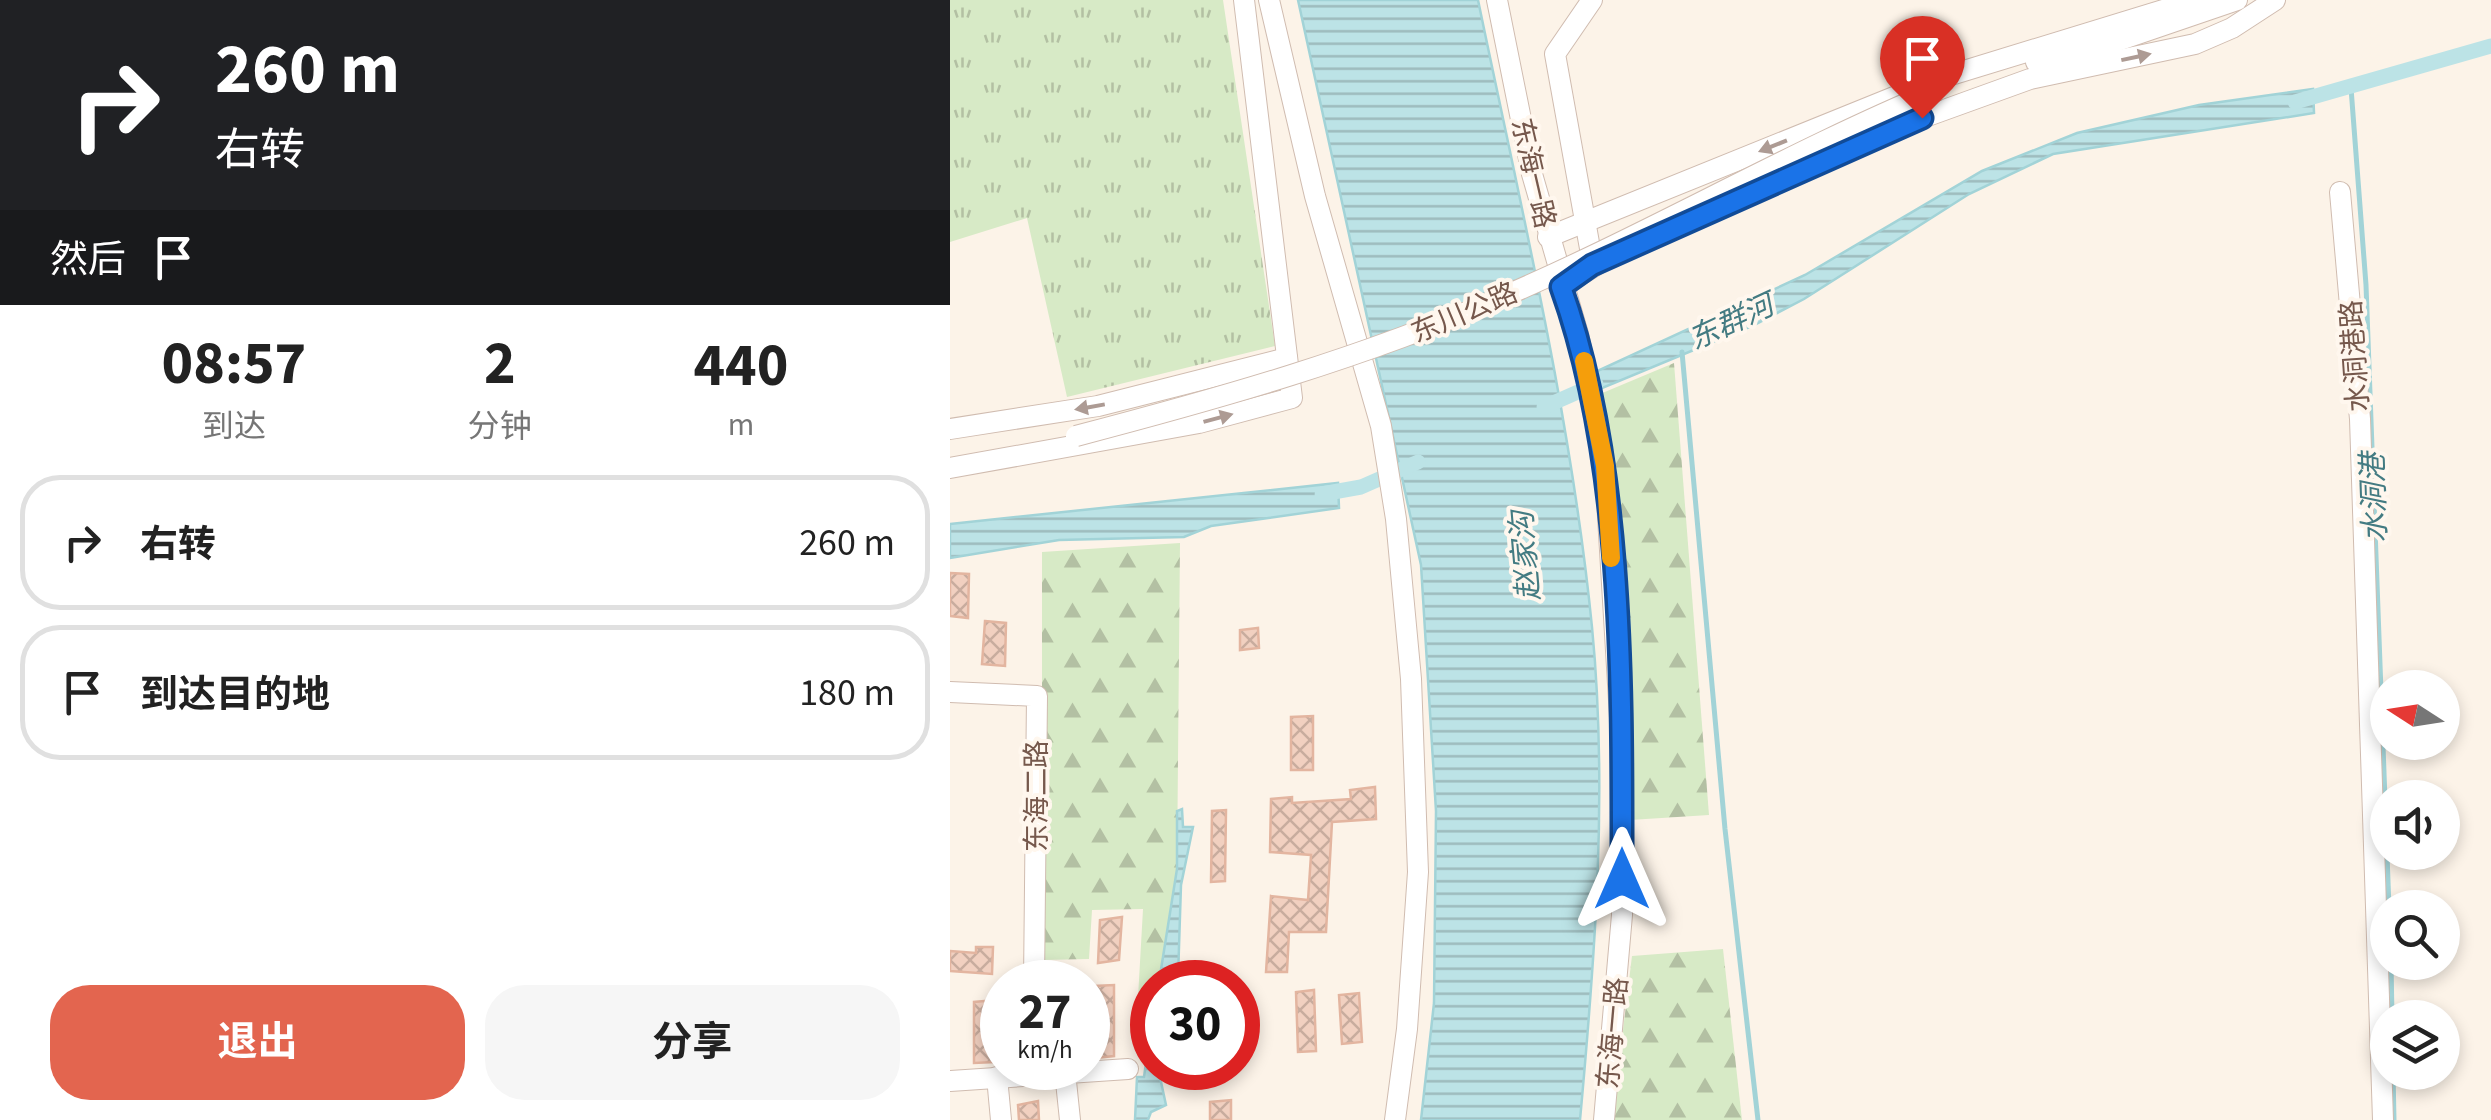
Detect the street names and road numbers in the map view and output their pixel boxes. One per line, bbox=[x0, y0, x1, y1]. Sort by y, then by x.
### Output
street label: 东海一路 bbox=[1501, 114, 1565, 232]
street label: 东川公路 bbox=[1405, 273, 1524, 353]
street label: 水洞港路 bbox=[2331, 299, 2379, 413]
street label: 东海二路 bbox=[1017, 740, 1057, 852]
street label: 东海一路 bbox=[1588, 976, 1638, 1091]

